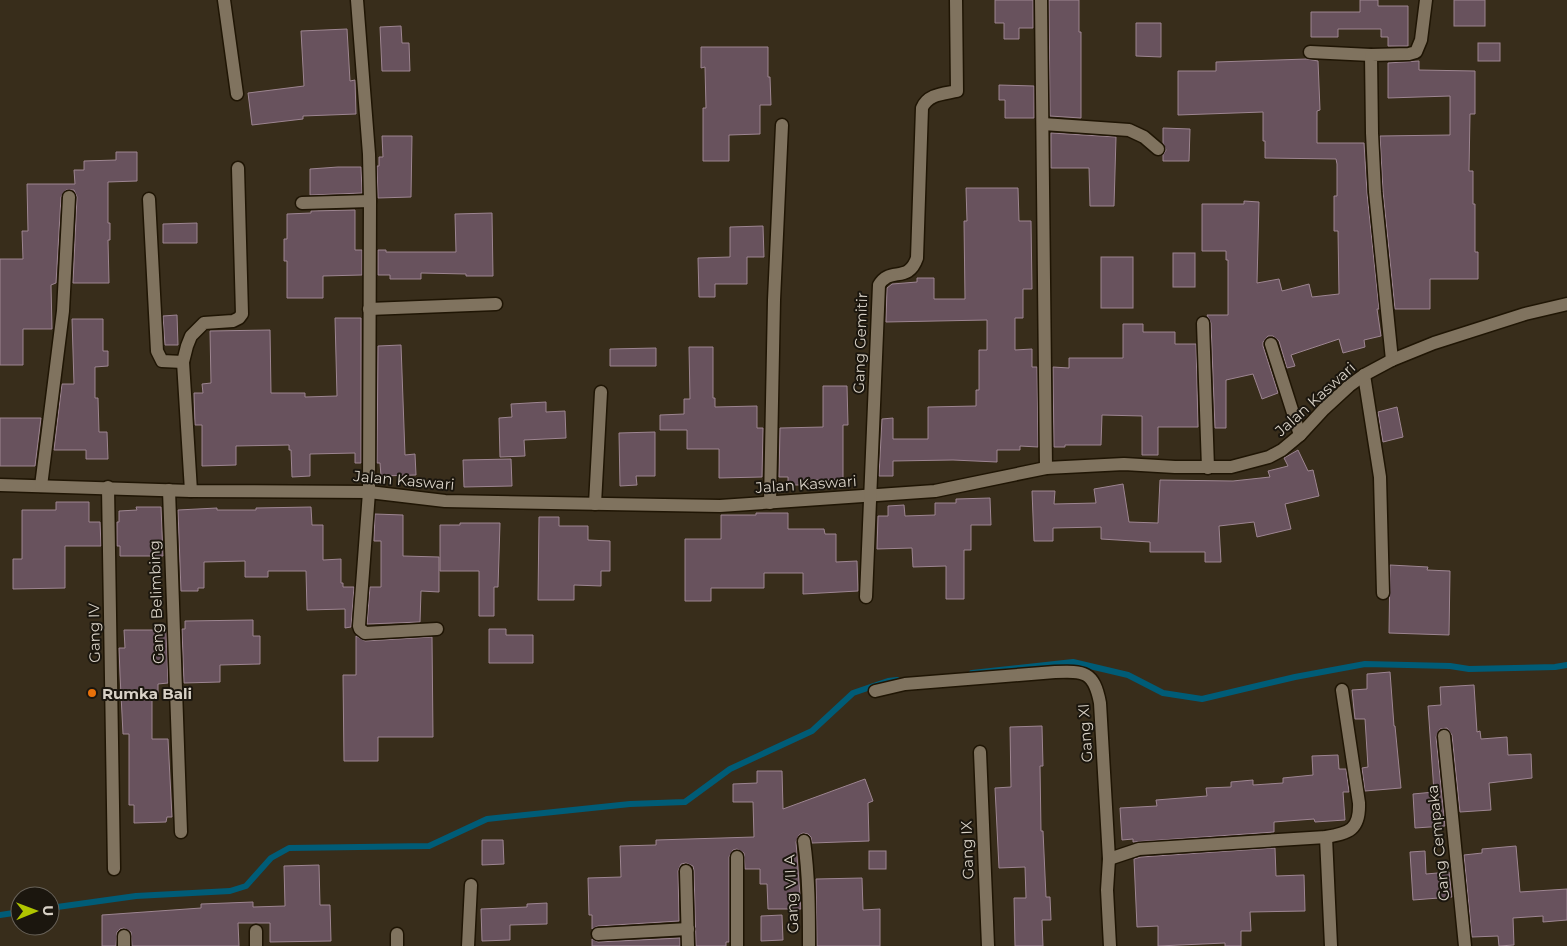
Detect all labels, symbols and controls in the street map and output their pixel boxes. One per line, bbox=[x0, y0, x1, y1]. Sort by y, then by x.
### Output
street label: Gang Gemitir bbox=[849, 292, 871, 394]
street label: Jalan Kaswari bbox=[1270, 358, 1359, 441]
street label: Jalan Kaswari bbox=[352, 466, 455, 494]
street label: Jalan Kaswari bbox=[754, 471, 857, 497]
street label: Gang Belimbing bbox=[144, 540, 168, 664]
street label: Gang IV bbox=[84, 603, 104, 663]
place label: Rumka Bali bbox=[102, 684, 192, 703]
marker: Rumka Bali bbox=[86, 687, 98, 699]
street label: Gang XI bbox=[1073, 703, 1097, 763]
street label: Gang Cempaka bbox=[1422, 784, 1454, 902]
street label: Gang IX bbox=[956, 820, 978, 880]
street label: Gang VII A bbox=[779, 854, 803, 934]
north arrow bbox=[10, 886, 60, 936]
text: U bbox=[39, 905, 57, 916]

